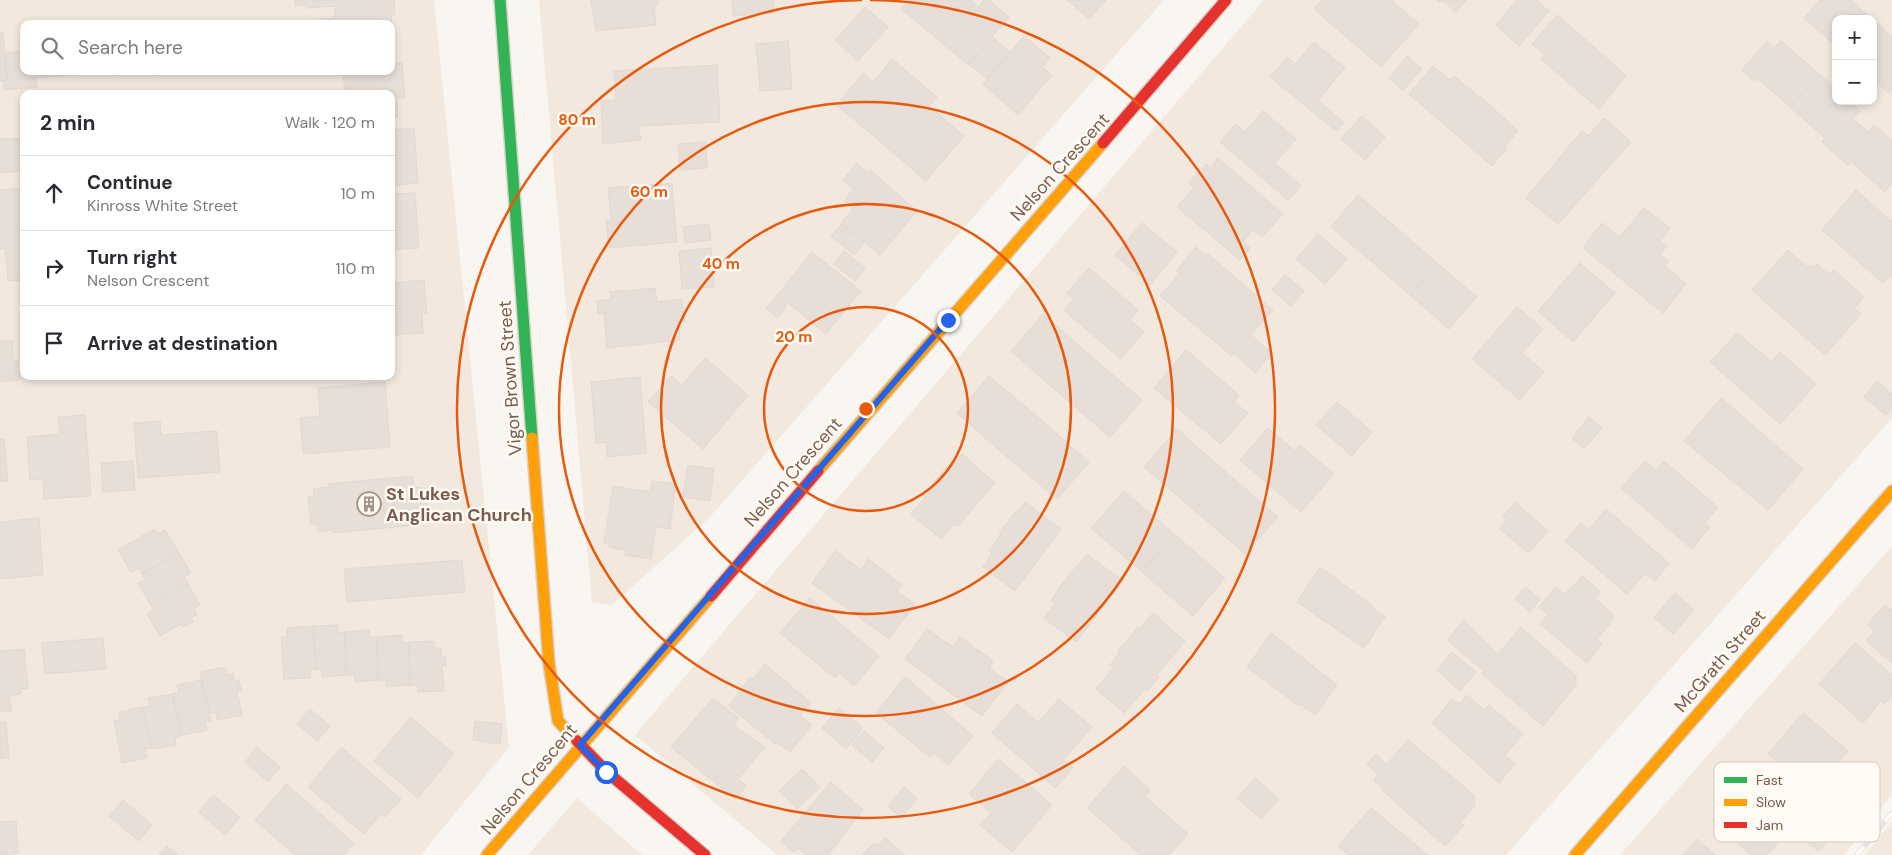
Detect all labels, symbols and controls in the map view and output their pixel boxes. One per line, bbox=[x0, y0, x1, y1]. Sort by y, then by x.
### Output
map controls bbox=[1832, 15, 1877, 105]
button: + bbox=[1832, 15, 1877, 60]
search box bbox=[20, 20, 395, 75]
icon: search bbox=[38, 34, 66, 62]
text: Search here bbox=[78, 35, 183, 60]
button: − bbox=[1832, 60, 1877, 105]
street label: Nelson Crescent bbox=[1005, 108, 1115, 226]
text: 2 min bbox=[40, 109, 96, 137]
text: 80 m bbox=[558, 110, 596, 130]
text: Walk · 120 m bbox=[285, 112, 375, 133]
text: Continue bbox=[87, 170, 173, 195]
icon: ahead bbox=[40, 179, 68, 207]
text: 60 m bbox=[630, 182, 668, 202]
text: 10 m bbox=[341, 183, 375, 204]
text: Kinross White Street bbox=[87, 195, 238, 216]
text: Turn right bbox=[87, 245, 177, 270]
icon: right bbox=[40, 254, 68, 282]
text: 40 m bbox=[702, 254, 740, 274]
text: 110 m bbox=[336, 258, 375, 279]
text: Nelson Crescent bbox=[87, 270, 210, 291]
street label: Vigor Brown Street bbox=[493, 300, 527, 456]
route end bbox=[937, 309, 960, 332]
text: 20 m bbox=[776, 327, 812, 347]
icon: arrive bbox=[40, 329, 68, 357]
text: Arrive at destination bbox=[87, 331, 278, 356]
centre of rings bbox=[857, 400, 875, 418]
street label: Nelson Crescent bbox=[739, 412, 847, 532]
place label: St Lukes Anglican Church bbox=[386, 482, 532, 527]
building icon: St Lukes Anglican Church bbox=[356, 491, 382, 517]
street label: McGrath Street bbox=[1669, 605, 1771, 717]
street label: Nelson Crescent bbox=[475, 718, 583, 840]
route start bbox=[595, 761, 618, 784]
legend bbox=[1714, 762, 1880, 842]
text: Fast bbox=[1756, 771, 1783, 789]
text: Slow bbox=[1756, 793, 1786, 811]
text: Jam bbox=[1756, 816, 1783, 834]

